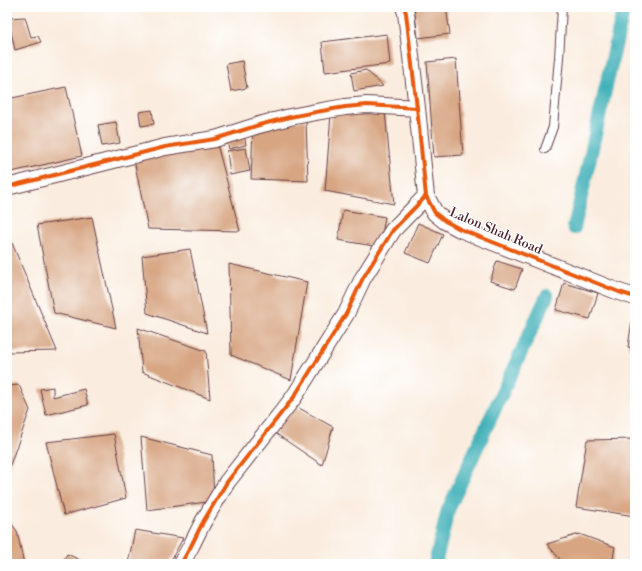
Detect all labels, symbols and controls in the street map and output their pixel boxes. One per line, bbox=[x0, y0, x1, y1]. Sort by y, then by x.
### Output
street label: Lalon Shah Road bbox=[447, 204, 545, 258]

